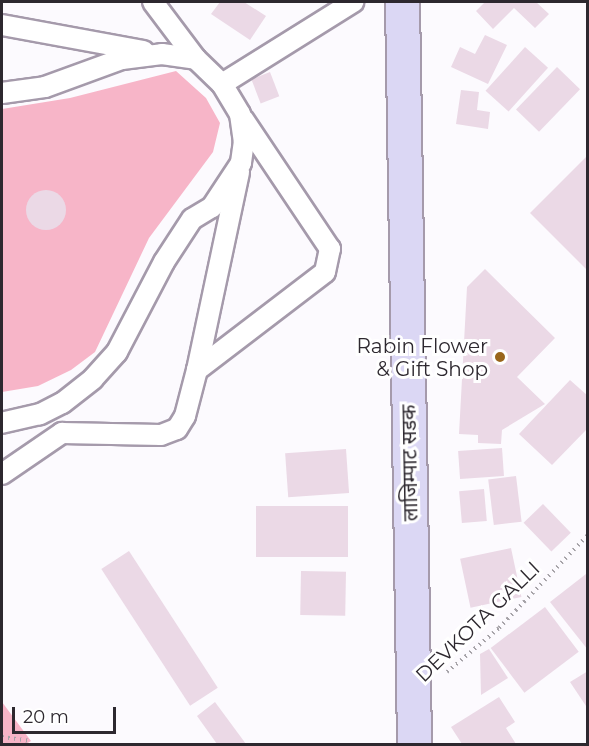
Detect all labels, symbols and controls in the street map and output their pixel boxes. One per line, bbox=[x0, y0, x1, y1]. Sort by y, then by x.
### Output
place label: Rabin Flower & Gift Shop bbox=[356, 334, 488, 381]
marker: Rabin Flower & Gift Shop bbox=[493, 350, 507, 364]
street label: लाजिम्पाट सडक bbox=[397, 405, 423, 521]
street label: DEVKOTA GALLI bbox=[411, 557, 545, 687]
scale bar bbox=[15, 695, 118, 733]
text: 20 m bbox=[23, 706, 69, 728]

